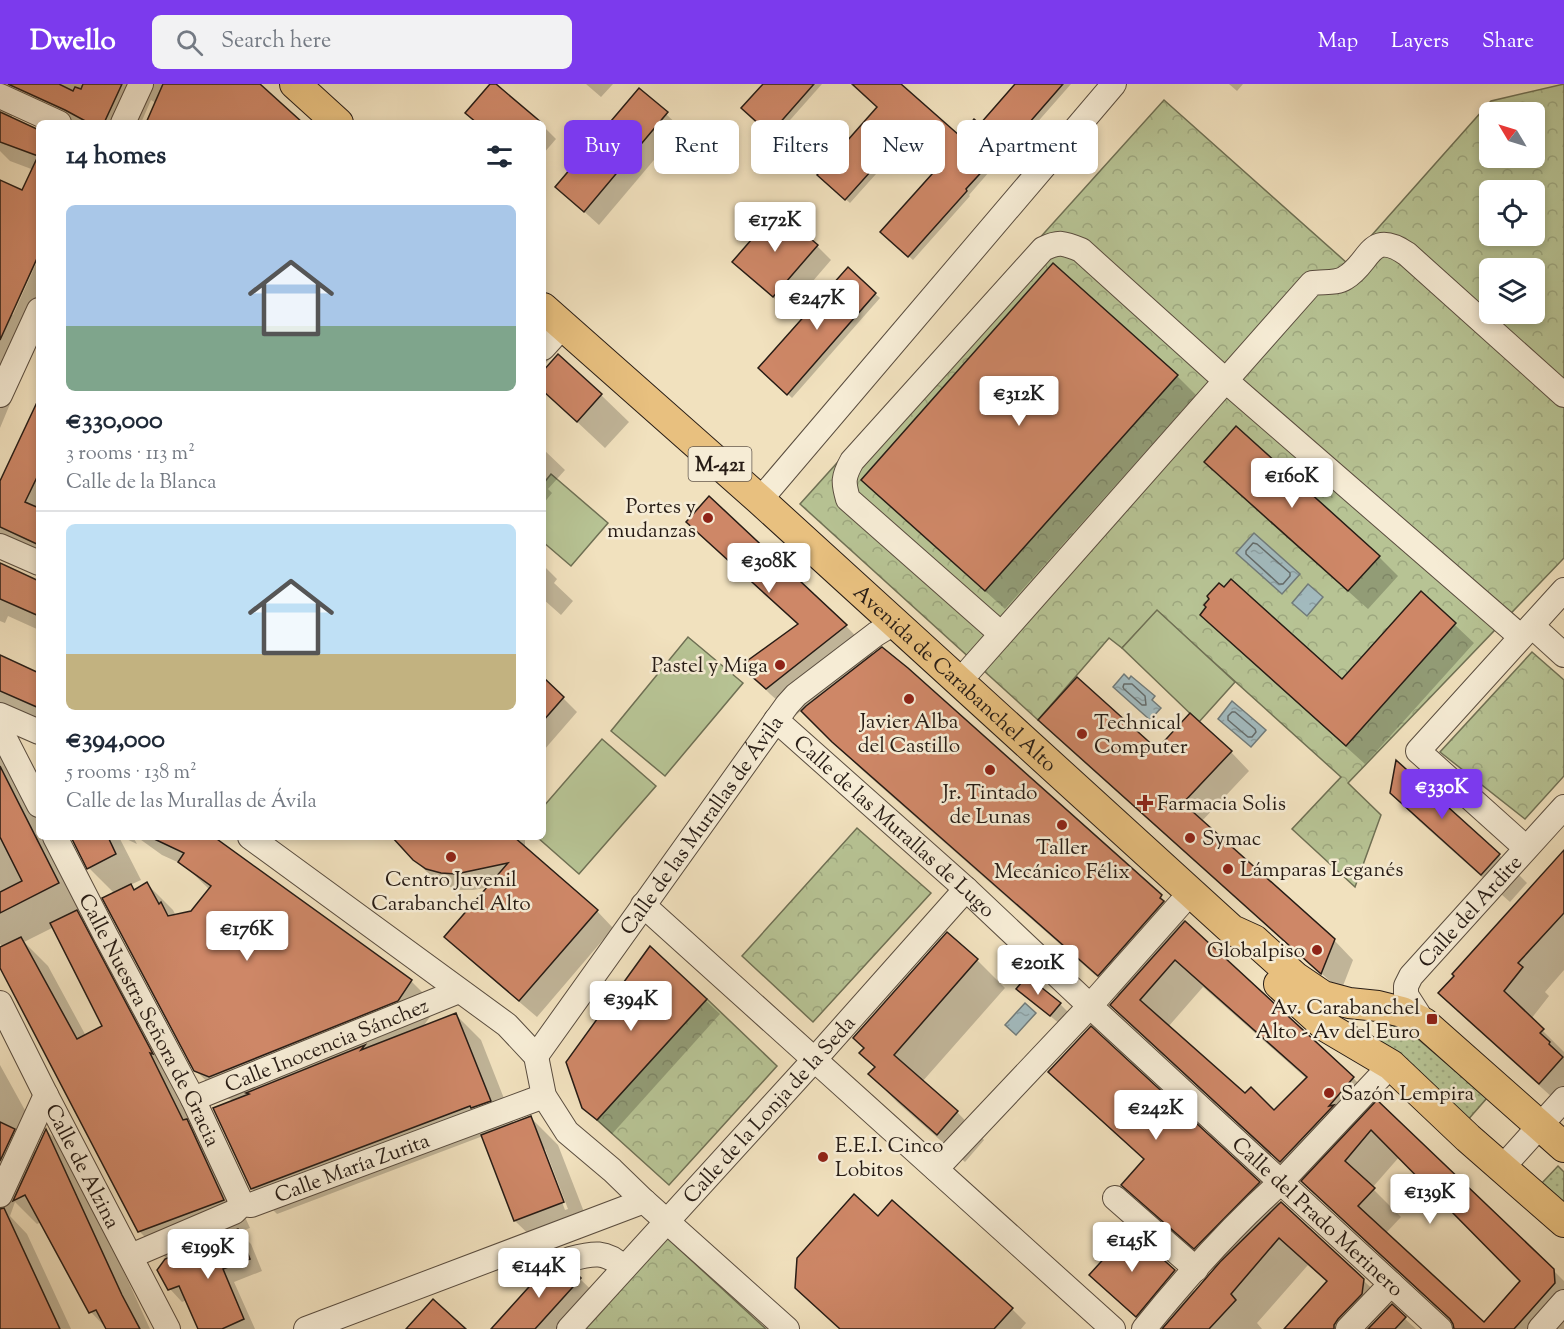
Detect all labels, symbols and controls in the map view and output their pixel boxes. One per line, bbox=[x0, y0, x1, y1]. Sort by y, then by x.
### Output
search box bbox=[152, 15, 572, 69]
text: Dwello bbox=[30, 22, 116, 62]
icon: search bbox=[173, 26, 206, 59]
text: Search here bbox=[221, 26, 331, 58]
text: Map bbox=[1318, 27, 1358, 57]
text: Layers bbox=[1391, 27, 1449, 57]
text: Share bbox=[1482, 27, 1534, 57]
north arrow bbox=[1479, 102, 1545, 168]
map controls bbox=[1479, 102, 1545, 324]
chip: Buy bbox=[564, 120, 642, 174]
chip: Rent bbox=[654, 120, 739, 174]
chip: Filters bbox=[751, 120, 849, 174]
chip: New bbox=[861, 120, 945, 174]
chip: Apartment bbox=[957, 120, 1098, 174]
text: 14 homes bbox=[66, 138, 166, 175]
icon: filters bbox=[483, 140, 516, 173]
button: locate bbox=[1479, 180, 1545, 246]
pin: €172K bbox=[733, 202, 817, 253]
text: €172K bbox=[749, 207, 801, 236]
icon: home bbox=[237, 244, 345, 352]
button: layers bbox=[1479, 258, 1545, 324]
pin: €247K bbox=[775, 280, 859, 331]
text: €247K bbox=[789, 285, 845, 314]
pin: €312K bbox=[977, 376, 1061, 427]
text: €312K bbox=[994, 381, 1045, 410]
text: €330,000 bbox=[66, 403, 163, 440]
text: 3 rooms · 113 m² bbox=[66, 440, 195, 469]
road number: M-421 bbox=[688, 447, 752, 481]
pin: €160K bbox=[1250, 458, 1334, 509]
text: €160K bbox=[1265, 463, 1319, 492]
text: Calle de la Blanca bbox=[66, 469, 217, 498]
place label: Portes y mudanzas bbox=[607, 493, 697, 547]
marker: Portes y mudanzas bbox=[701, 511, 715, 525]
pin: €308K bbox=[727, 543, 811, 594]
text: €308K bbox=[741, 548, 797, 577]
icon: home bbox=[237, 563, 345, 671]
street label: Avenida de Carabanchel Alto bbox=[846, 579, 1062, 780]
place label: Pastel y Miga bbox=[651, 652, 768, 682]
marker: Pastel y Miga bbox=[773, 658, 787, 672]
marker: Javier Alba del Castillo bbox=[902, 692, 916, 706]
place label: Javier Alba del Castillo bbox=[858, 708, 960, 762]
place label: Technical Computer bbox=[1094, 709, 1188, 763]
street label: Calle de las Murallas de Ávila bbox=[614, 710, 792, 942]
text: €394,000 bbox=[66, 722, 165, 759]
marker: Technical Computer bbox=[1075, 727, 1089, 741]
street label: Calle de las Murallas de Lugo bbox=[786, 729, 1001, 926]
text: 5 rooms · 138 m² bbox=[66, 759, 197, 788]
marker: Jr. Tintado de Lunas bbox=[983, 763, 997, 777]
pin: €330K bbox=[1400, 769, 1484, 820]
text: €330K bbox=[1415, 774, 1469, 803]
place label: Jr. Tintado de Lunas bbox=[941, 779, 1038, 833]
text: Calle de las Murallas de Ávila bbox=[66, 788, 317, 817]
place label: Farmacia Solis bbox=[1157, 790, 1286, 820]
marker: Farmacia Solis bbox=[1138, 796, 1152, 810]
marker: Taller Mecánico Félix bbox=[1055, 818, 1069, 832]
place label: Symac bbox=[1202, 825, 1261, 855]
marker: Symac bbox=[1183, 831, 1197, 845]
place label: Taller Mecánico Félix bbox=[994, 834, 1130, 888]
street label: Calle del Ardite bbox=[1412, 849, 1530, 976]
marker: Centro Juvenil Carabanchel Alto bbox=[444, 850, 458, 864]
place label: Lámparas Leganés bbox=[1240, 856, 1403, 886]
marker: Lámparas Leganés bbox=[1221, 862, 1235, 876]
place label: Centro Juvenil Carabanchel Alto bbox=[371, 866, 531, 920]
street label: Calle Nuestra Señora de Gracia bbox=[70, 889, 226, 1152]
pin: €176K bbox=[205, 911, 289, 962]
text: €176K bbox=[220, 916, 274, 945]
place label: Globalpiso bbox=[1207, 937, 1305, 967]
marker: Globalpiso bbox=[1310, 943, 1324, 957]
pin: €201K bbox=[996, 945, 1080, 996]
text: €201K bbox=[1011, 950, 1065, 979]
pin: €394K bbox=[589, 981, 673, 1032]
text: €394K bbox=[604, 986, 658, 1015]
street label: Calle Inocencia Sánchez bbox=[221, 992, 434, 1101]
place label: Av. Carabanchel Alto - Av del Euro bbox=[1255, 994, 1420, 1048]
street label: Calle de la Lonja de la Seda bbox=[677, 1010, 864, 1211]
marker: Av. Carabanchel Alto - Av del Euro bbox=[1425, 1012, 1439, 1026]
place label: Sazón Lempira bbox=[1341, 1080, 1475, 1110]
marker: Sazón Lempira bbox=[1322, 1086, 1336, 1100]
pin: €242K bbox=[1114, 1090, 1198, 1141]
text: €242K bbox=[1128, 1095, 1184, 1124]
street label: Calle de Alzina bbox=[36, 1099, 126, 1235]
street label: Calle María Zurita bbox=[271, 1127, 435, 1212]
street label: Calle del Prado Merinero bbox=[1224, 1131, 1409, 1305]
place label: E.E.I. Cinco Lobitos bbox=[835, 1132, 943, 1186]
marker: E.E.I. Cinco Lobitos bbox=[816, 1150, 830, 1164]
pin: €139K bbox=[1388, 1174, 1472, 1225]
text: €139K bbox=[1404, 1179, 1456, 1208]
pin: €145K bbox=[1090, 1222, 1174, 1273]
text: €145K bbox=[1107, 1227, 1157, 1256]
pin: €199K bbox=[166, 1229, 250, 1280]
text: €199K bbox=[182, 1234, 234, 1263]
pin: €144K bbox=[497, 1248, 581, 1299]
text: €144K bbox=[512, 1253, 566, 1282]

